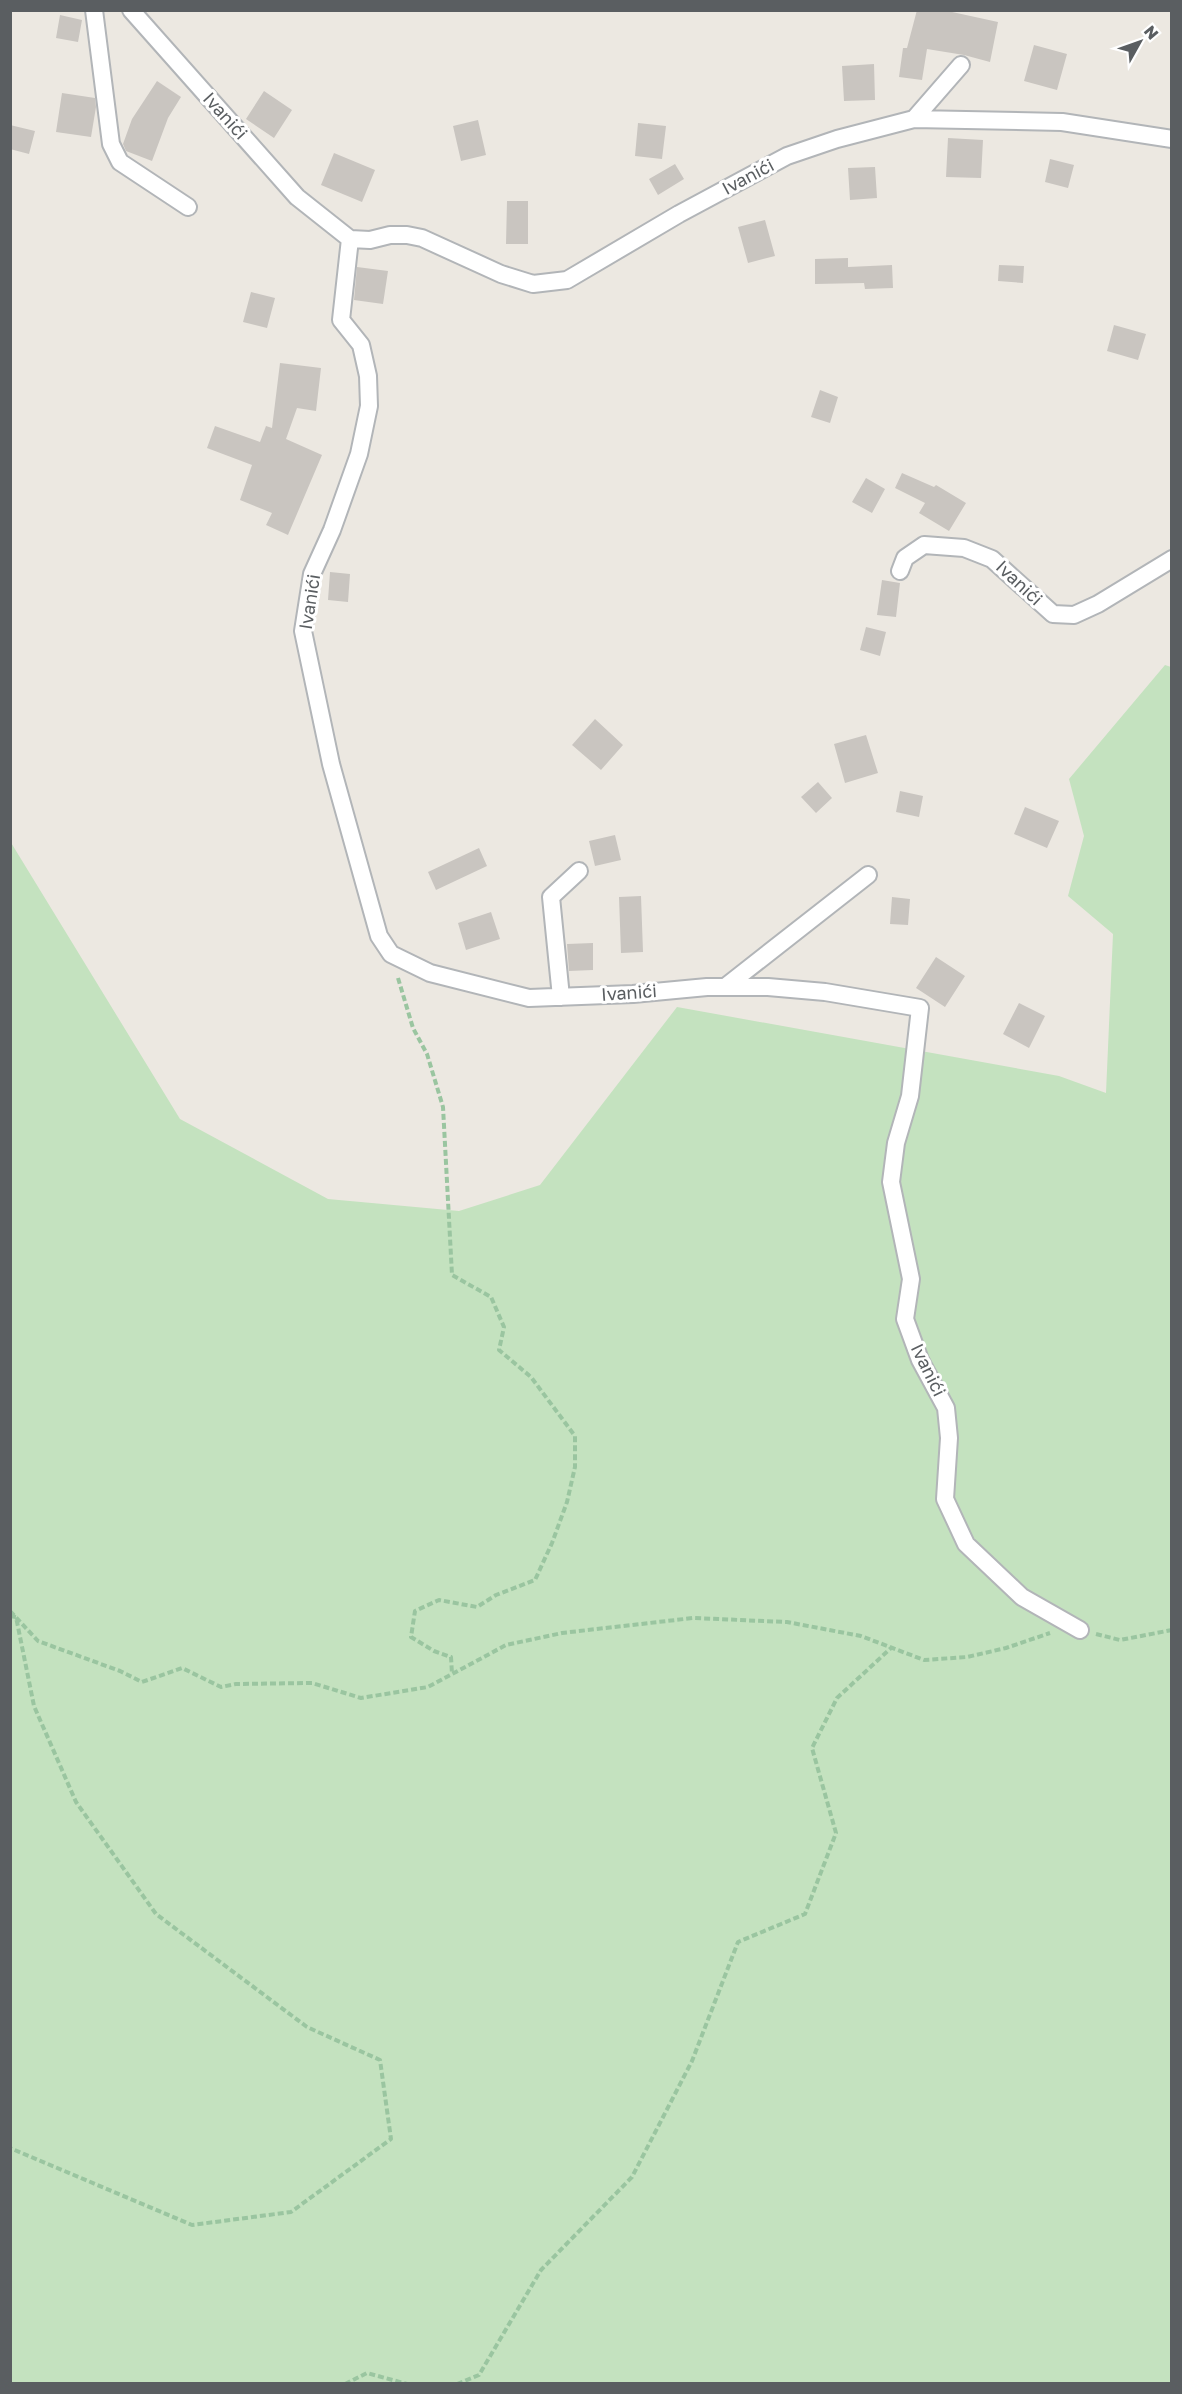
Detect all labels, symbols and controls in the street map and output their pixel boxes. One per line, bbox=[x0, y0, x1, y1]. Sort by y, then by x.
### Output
north arrow bbox=[1110, 12, 1170, 72]
text: N bbox=[1140, 21, 1163, 43]
street label: Ivanići bbox=[199, 87, 253, 143]
street label: Ivanići bbox=[718, 153, 777, 199]
street label: Ivanići bbox=[992, 555, 1048, 609]
street label: Ivanići bbox=[294, 573, 324, 631]
street label: Ivanići bbox=[600, 979, 658, 1005]
street label: Ivanići bbox=[907, 1340, 951, 1400]

